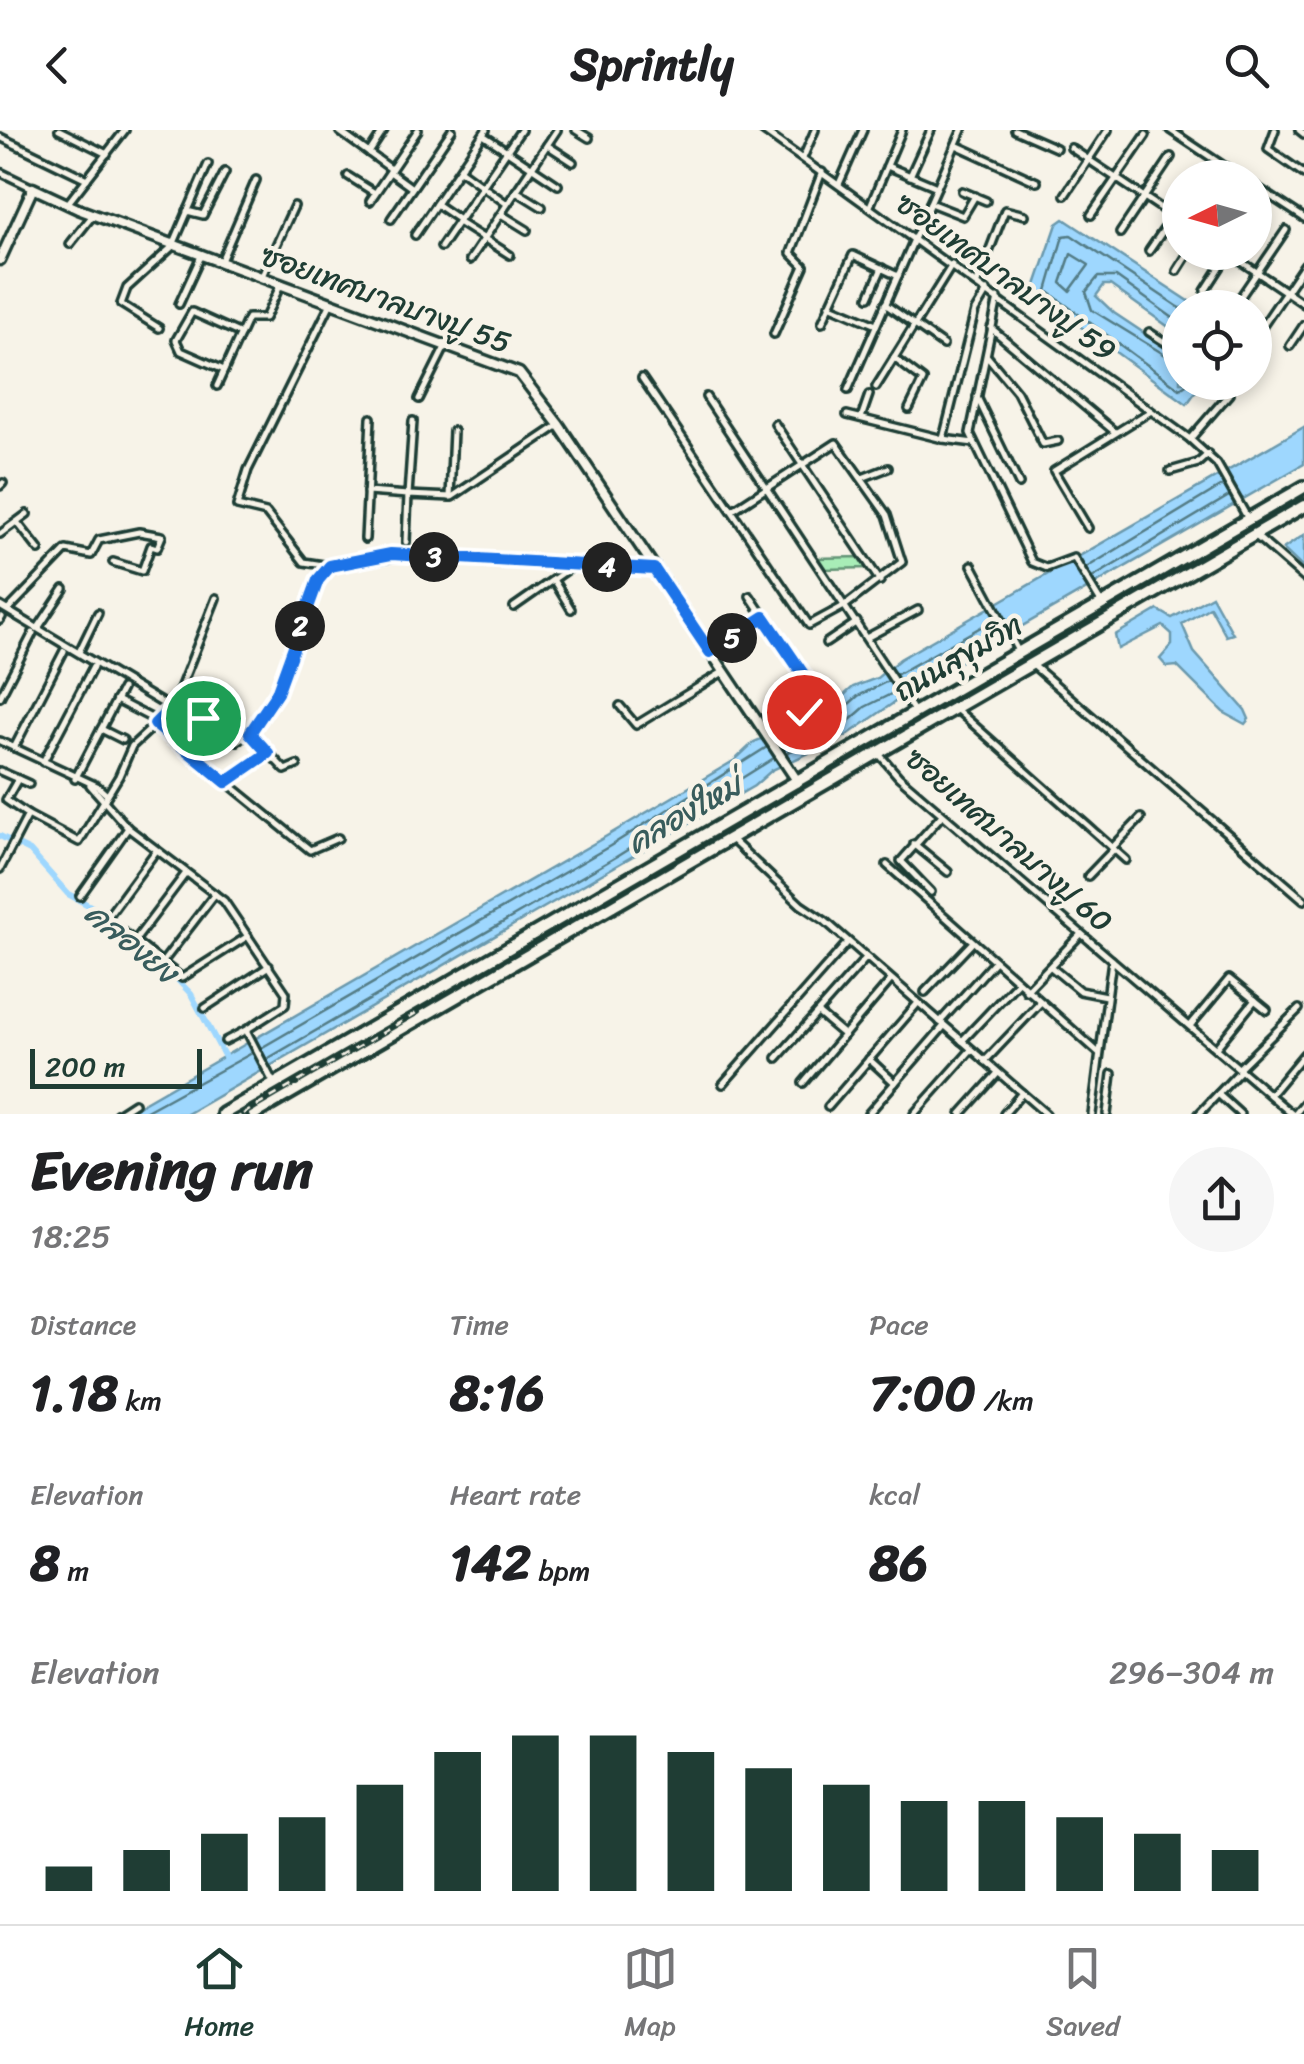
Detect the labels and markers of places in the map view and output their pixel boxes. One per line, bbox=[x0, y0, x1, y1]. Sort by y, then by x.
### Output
pin: 3 bbox=[409, 532, 459, 582]
pin: 4 bbox=[582, 542, 632, 592]
pin: 2 bbox=[275, 601, 325, 651]
pin: 5 bbox=[707, 613, 757, 663]
pin bbox=[762, 670, 847, 755]
pin bbox=[161, 676, 246, 761]

